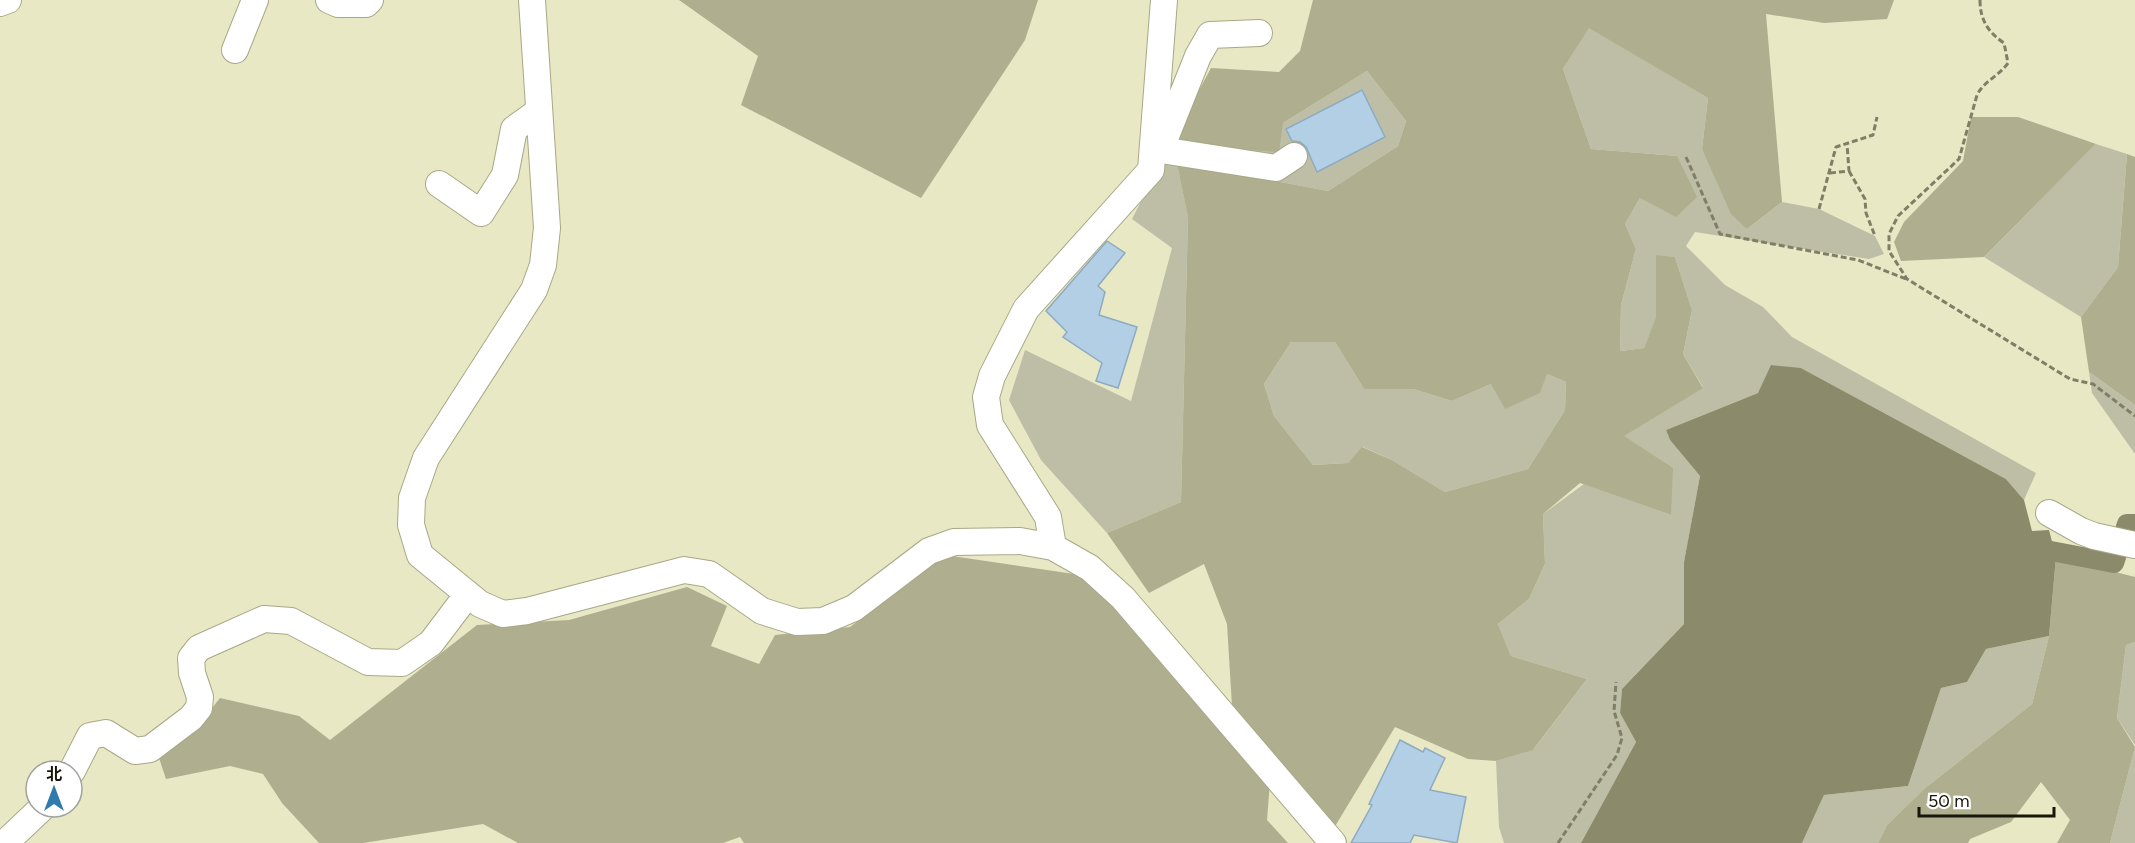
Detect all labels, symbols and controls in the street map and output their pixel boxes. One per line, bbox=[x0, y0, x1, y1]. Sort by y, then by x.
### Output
north arrow bbox=[24, 759, 84, 819]
text: 北 bbox=[46, 765, 62, 784]
scale bar bbox=[1919, 780, 2054, 818]
text: 50 m bbox=[1928, 790, 1970, 812]

